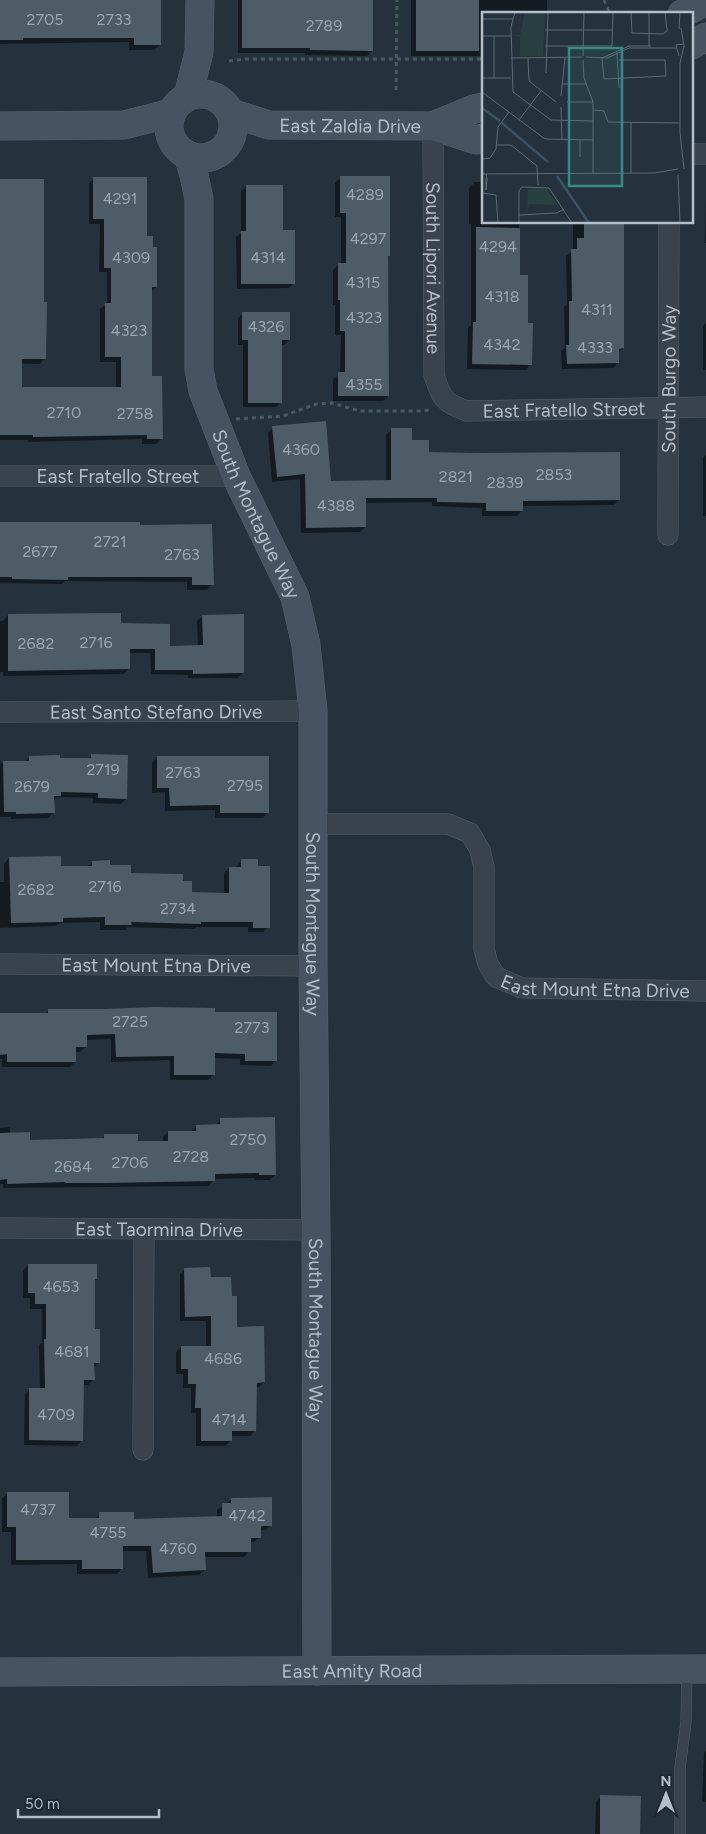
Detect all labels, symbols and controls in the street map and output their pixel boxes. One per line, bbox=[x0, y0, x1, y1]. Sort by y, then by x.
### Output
house number: 2705 bbox=[27, 10, 64, 29]
house number: 2733 bbox=[97, 10, 131, 29]
inset map bbox=[482, 12, 694, 224]
house number: 2789 bbox=[306, 16, 342, 35]
street label: East Zaldia Drive bbox=[279, 114, 421, 137]
street label: South Lipori Avenue bbox=[422, 182, 445, 354]
house number: 4289 bbox=[346, 185, 384, 204]
house number: 4291 bbox=[103, 189, 137, 208]
house number: 4297 bbox=[350, 229, 387, 248]
house number: 4294 bbox=[479, 237, 517, 256]
house number: 4309 bbox=[112, 248, 150, 267]
house number: 4314 bbox=[250, 248, 286, 267]
house number: 4315 bbox=[346, 273, 380, 292]
house number: 4318 bbox=[484, 287, 520, 306]
house number: 4311 bbox=[581, 300, 613, 319]
street label: South Burgo Way bbox=[657, 305, 680, 453]
house number: 4323 bbox=[346, 308, 382, 327]
house number: 4326 bbox=[248, 317, 284, 336]
house number: 4323 bbox=[111, 321, 147, 340]
house number: 4342 bbox=[483, 335, 521, 354]
house number: 4333 bbox=[577, 338, 613, 357]
house number: 4355 bbox=[345, 375, 383, 394]
street label: East Fratello Street bbox=[482, 397, 646, 422]
house number: 2710 bbox=[47, 403, 81, 422]
house number: 2758 bbox=[117, 404, 153, 423]
street label: South Montague Way bbox=[208, 426, 306, 603]
house number: 4360 bbox=[282, 440, 320, 459]
street label: East Fratello Street bbox=[37, 465, 199, 488]
house number: 2853 bbox=[536, 465, 572, 484]
house number: 2821 bbox=[439, 467, 473, 486]
house number: 2839 bbox=[487, 473, 523, 492]
house number: 4388 bbox=[317, 496, 355, 515]
house number: 2721 bbox=[93, 532, 127, 551]
house number: 2677 bbox=[22, 542, 58, 561]
house number: 2763 bbox=[164, 545, 200, 564]
house number: 2716 bbox=[79, 633, 113, 652]
house number: 2682 bbox=[18, 634, 54, 653]
street label: East Santo Stefano Drive bbox=[50, 700, 262, 723]
house number: 2719 bbox=[86, 760, 120, 779]
house number: 2763 bbox=[165, 763, 201, 782]
house number: 2795 bbox=[227, 776, 263, 795]
house number: 2679 bbox=[14, 777, 50, 796]
street label: South Montague Way bbox=[301, 832, 325, 1016]
house number: 2716 bbox=[88, 877, 122, 896]
house number: 2682 bbox=[18, 880, 54, 899]
house number: 2734 bbox=[160, 899, 196, 918]
street label: East Mount Etna Drive bbox=[61, 953, 251, 977]
street label: East Mount Etna Drive bbox=[498, 969, 690, 1002]
house number: 2725 bbox=[112, 1012, 148, 1031]
house number: 2773 bbox=[235, 1018, 269, 1037]
house number: 2750 bbox=[230, 1130, 267, 1149]
house number: 2728 bbox=[173, 1147, 209, 1166]
house number: 2706 bbox=[112, 1153, 148, 1172]
house number: 2684 bbox=[54, 1157, 92, 1176]
street label: East Taormina Drive bbox=[75, 1217, 243, 1241]
street label: South Montague Way bbox=[305, 1238, 328, 1422]
house number: 4653 bbox=[43, 1277, 79, 1296]
house number: 4681 bbox=[54, 1342, 90, 1361]
house number: 4686 bbox=[204, 1349, 242, 1368]
house number: 4709 bbox=[37, 1405, 75, 1424]
house number: 4714 bbox=[211, 1410, 247, 1429]
house number: 4737 bbox=[20, 1500, 56, 1519]
house number: 4742 bbox=[228, 1506, 266, 1525]
house number: 4755 bbox=[90, 1523, 126, 1542]
house number: 4760 bbox=[159, 1539, 197, 1558]
street label: East Amity Road bbox=[282, 1659, 422, 1682]
north arrow bbox=[641, 1769, 691, 1819]
text: N bbox=[661, 1773, 671, 1790]
scale bar bbox=[18, 1786, 159, 1818]
text: 50 m bbox=[25, 1795, 60, 1813]

